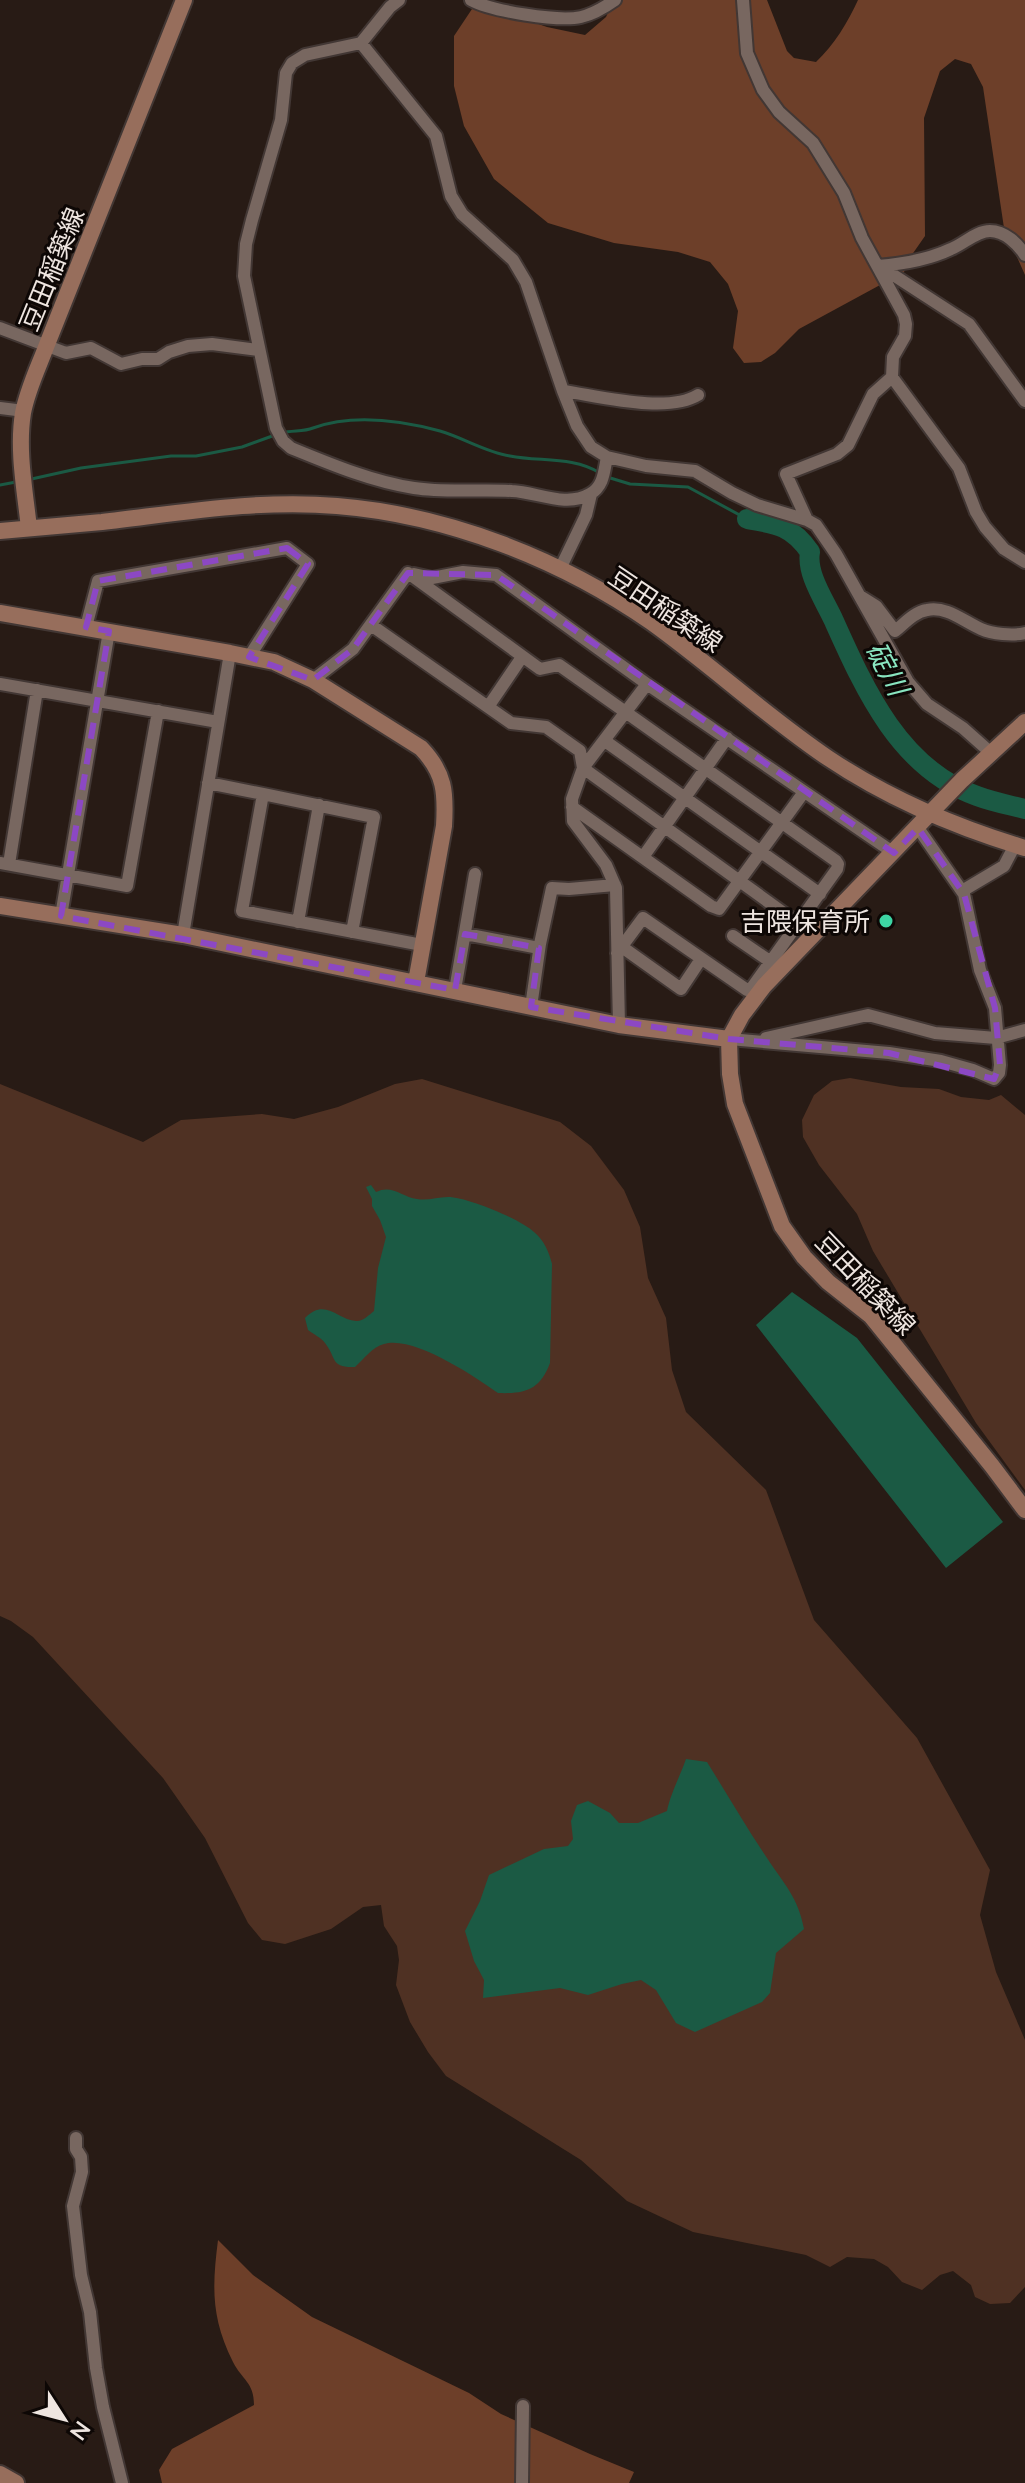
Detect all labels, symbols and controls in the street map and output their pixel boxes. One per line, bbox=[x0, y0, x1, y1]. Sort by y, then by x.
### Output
street label: 豆田稲築線 bbox=[12, 203, 90, 335]
street label: 豆田稲築線 bbox=[603, 559, 729, 659]
water label: 碇川 bbox=[860, 635, 918, 703]
place label: 吉隈保育所 bbox=[740, 905, 870, 937]
marker: 吉隈保育所 bbox=[877, 912, 895, 930]
street label: 豆田稲築線 bbox=[809, 1225, 923, 1341]
north arrow bbox=[24, 2379, 104, 2459]
text: N bbox=[65, 2416, 96, 2446]

